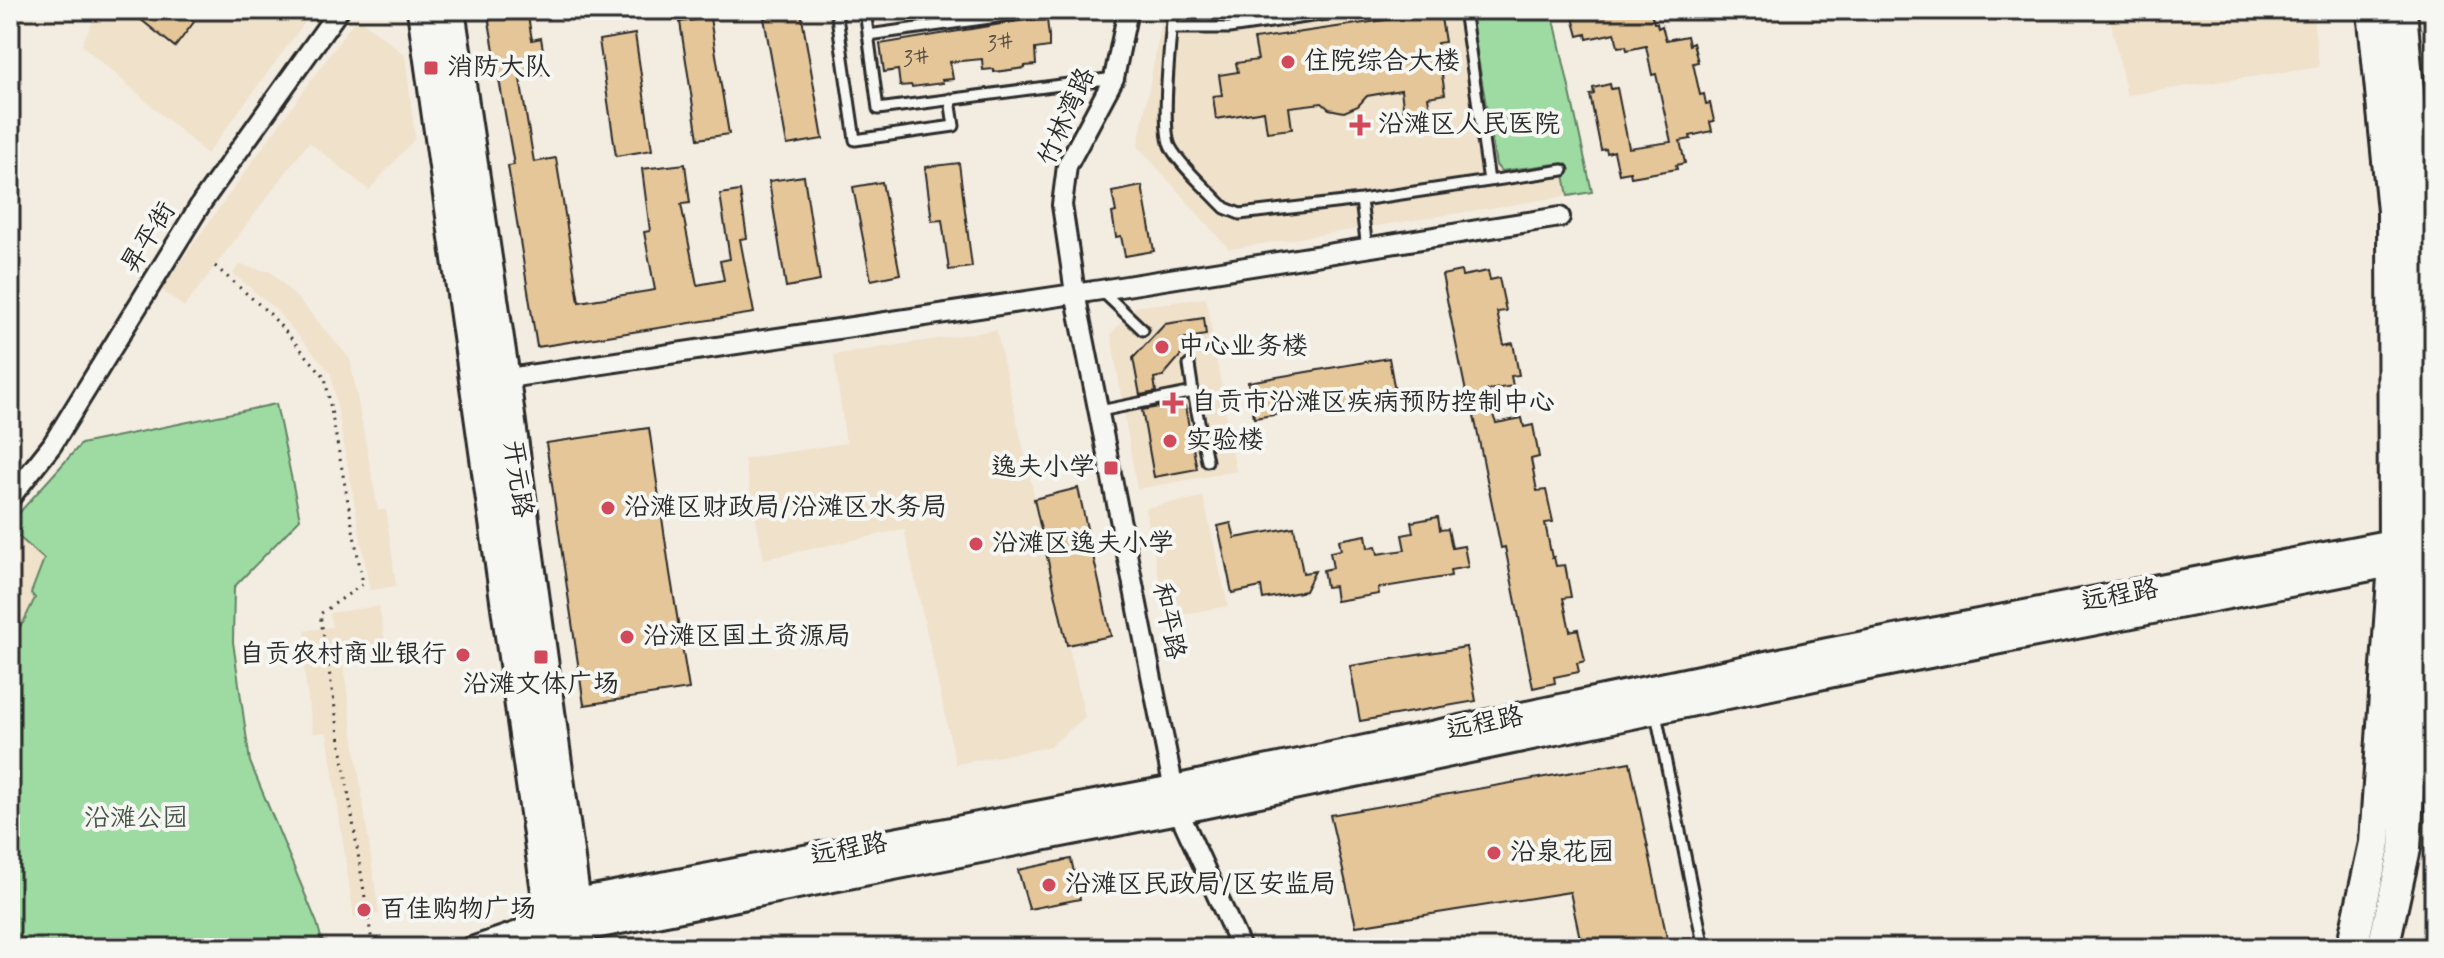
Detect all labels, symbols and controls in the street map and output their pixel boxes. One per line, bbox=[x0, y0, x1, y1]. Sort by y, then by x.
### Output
house number: 3# bbox=[987, 31, 1014, 59]
place label: 住院综合大楼 bbox=[1304, 45, 1460, 79]
house number: 3# bbox=[903, 46, 930, 74]
place label: 消防大队 bbox=[447, 51, 551, 85]
marker: 住院综合大楼 bbox=[1279, 53, 1297, 71]
marker: 消防大队 bbox=[422, 59, 440, 77]
street label: 竹林湾路 bbox=[1030, 63, 1104, 171]
place label: 沿滩区人民医院 bbox=[1378, 108, 1560, 142]
marker: 沿滩区人民医院 bbox=[1349, 114, 1371, 136]
street label: 昇平街 bbox=[114, 196, 184, 280]
place label: 中心业务楼 bbox=[1178, 330, 1308, 364]
marker: 中心业务楼 bbox=[1153, 338, 1171, 356]
place label: 自贡市沿滩区疾病预防控制中心 bbox=[1191, 386, 1555, 420]
marker: 自贡市沿滩区疾病预防控制中心 bbox=[1162, 392, 1184, 414]
place label: 实验楼 bbox=[1186, 424, 1264, 458]
marker: 实验楼 bbox=[1161, 432, 1179, 450]
street label: 开元路 bbox=[495, 438, 539, 520]
place label: 逸夫小学 bbox=[991, 451, 1095, 485]
marker: 逸夫小学 bbox=[1102, 459, 1120, 477]
place label: 沿滩区财政局/沿滩区水务局 bbox=[624, 491, 947, 525]
marker: 沿滩区财政局/沿滩区水务局 bbox=[599, 499, 617, 517]
place label: 沿滩区逸夫小学 bbox=[992, 527, 1174, 561]
marker: 沿滩区逸夫小学 bbox=[967, 535, 985, 553]
street label: 远程路 bbox=[2078, 572, 2162, 620]
street label: 和平路 bbox=[1144, 579, 1192, 663]
place label: 沿滩区国土资源局 bbox=[643, 620, 851, 654]
marker: 沿滩区国土资源局 bbox=[618, 628, 636, 646]
place label: 自贡农村商业银行 bbox=[239, 638, 447, 672]
marker: 自贡农村商业银行 bbox=[454, 646, 472, 664]
marker: 沿滩文体广场 bbox=[532, 648, 550, 666]
place label: 沿滩文体广场 bbox=[463, 668, 619, 702]
street label: 远程路 bbox=[1443, 699, 1527, 749]
park label: 沿滩公园 bbox=[84, 802, 188, 836]
street label: 远程路 bbox=[807, 826, 891, 874]
place label: 沿泉花园 bbox=[1510, 836, 1614, 870]
marker: 沿泉花园 bbox=[1485, 844, 1503, 862]
place label: 沿滩区民政局/区安监局 bbox=[1065, 868, 1336, 902]
marker: 沿滩区民政局/区安监局 bbox=[1040, 876, 1058, 894]
place label: 百佳购物广场 bbox=[380, 893, 536, 927]
marker: 百佳购物广场 bbox=[355, 901, 373, 919]

